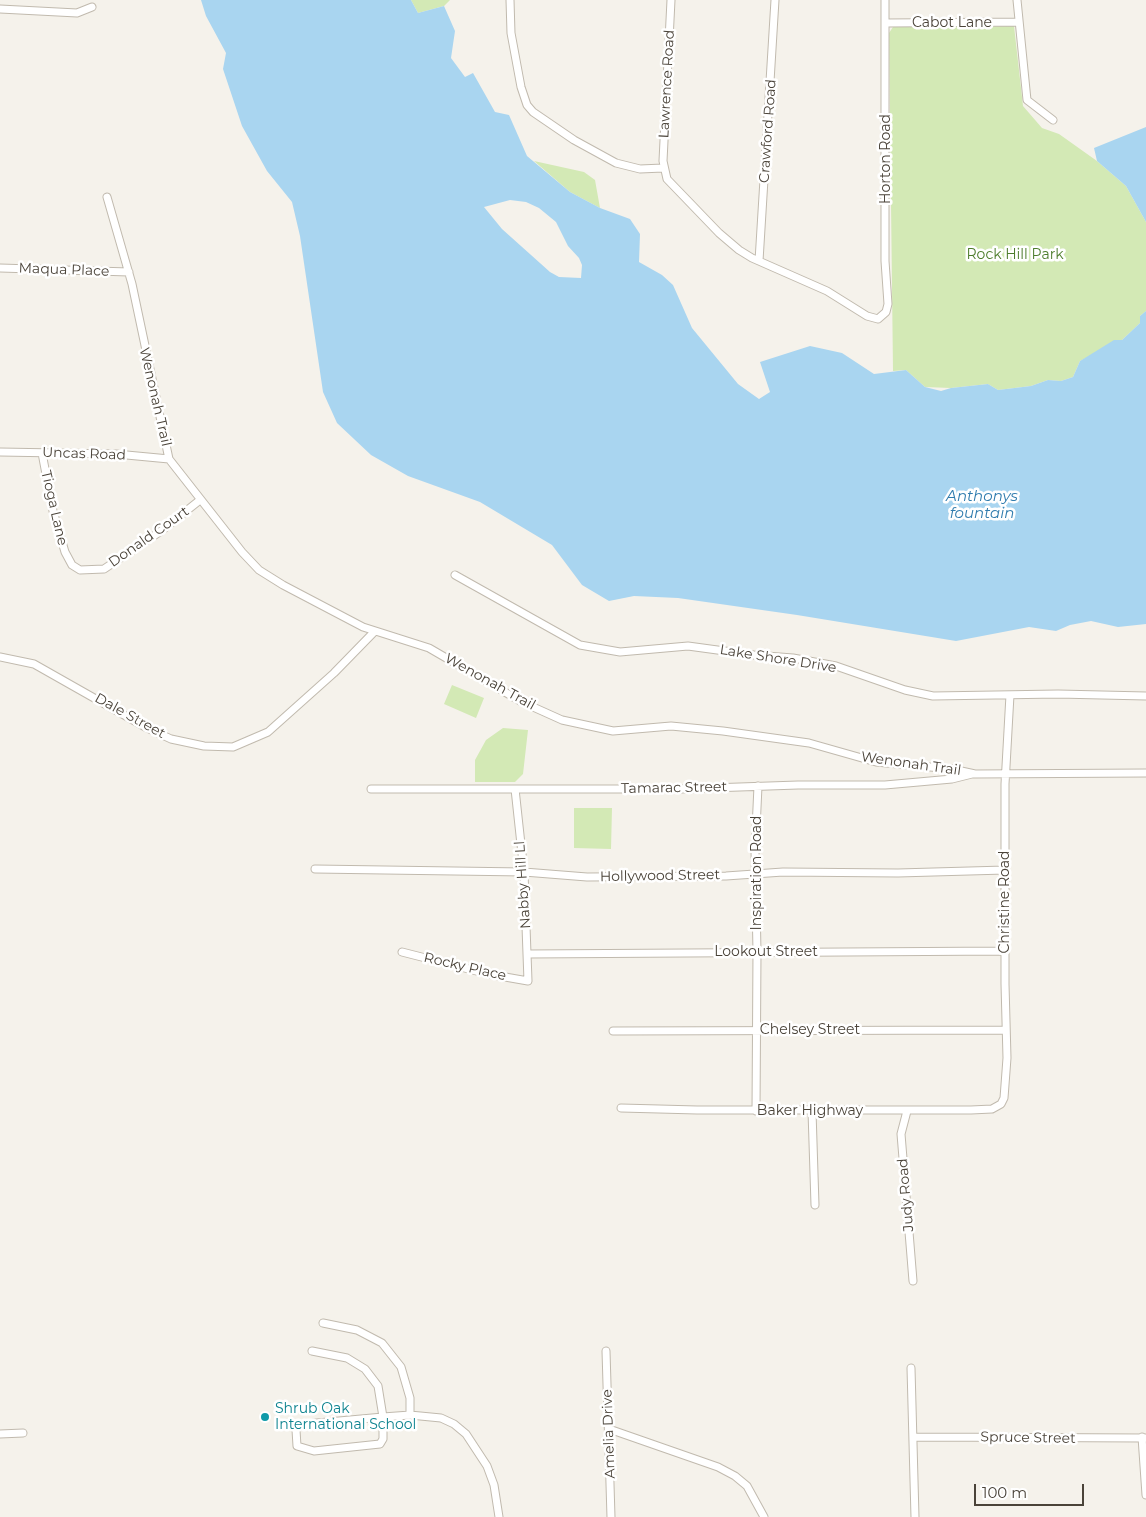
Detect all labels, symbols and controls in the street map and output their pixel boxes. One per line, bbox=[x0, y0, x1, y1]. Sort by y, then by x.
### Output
street label: Cabot Lane bbox=[912, 15, 992, 31]
street label: Lawrence Road bbox=[656, 29, 678, 139]
street label: Crawford Road bbox=[756, 79, 780, 183]
street label: Horton Road bbox=[878, 114, 894, 204]
park label: Rock Hill Park bbox=[966, 247, 1064, 263]
street label: Maqua Place bbox=[18, 260, 110, 280]
street label: Wenonah Trail bbox=[135, 346, 175, 448]
street label: Uncas Road bbox=[42, 444, 126, 464]
street label: Tioga Lane bbox=[37, 469, 71, 547]
water label: Anthonys fountain bbox=[946, 488, 1018, 523]
street label: Donald Court bbox=[106, 503, 192, 571]
street label: Lake Shore Drive bbox=[719, 641, 837, 677]
street label: Wenonah Trail bbox=[442, 650, 538, 714]
street label: Dale Street bbox=[92, 690, 168, 742]
street label: Wenonah Trail bbox=[860, 749, 962, 779]
street label: Tamarac Street bbox=[621, 779, 727, 797]
street label: Inspiration Road bbox=[749, 815, 765, 931]
street label: Nabby Hill Ll bbox=[512, 841, 534, 929]
street label: Christine Road bbox=[997, 850, 1013, 954]
street label: Hollywood Street bbox=[600, 867, 720, 885]
street label: Lookout Street bbox=[714, 944, 818, 960]
street label: Rocky Place bbox=[422, 949, 508, 985]
street label: Chelsey Street bbox=[760, 1022, 860, 1038]
street label: Baker Highway bbox=[757, 1103, 863, 1119]
street label: Judy Road bbox=[894, 1158, 918, 1232]
street label: Amelia Drive bbox=[599, 1389, 619, 1479]
place label: Shrub Oak International School bbox=[275, 1401, 416, 1434]
marker: Shrub Oak International School bbox=[259, 1411, 271, 1423]
street label: Spruce Street bbox=[980, 1429, 1076, 1447]
scale bar bbox=[976, 1474, 1086, 1506]
text: 100 m bbox=[982, 1483, 1027, 1502]

